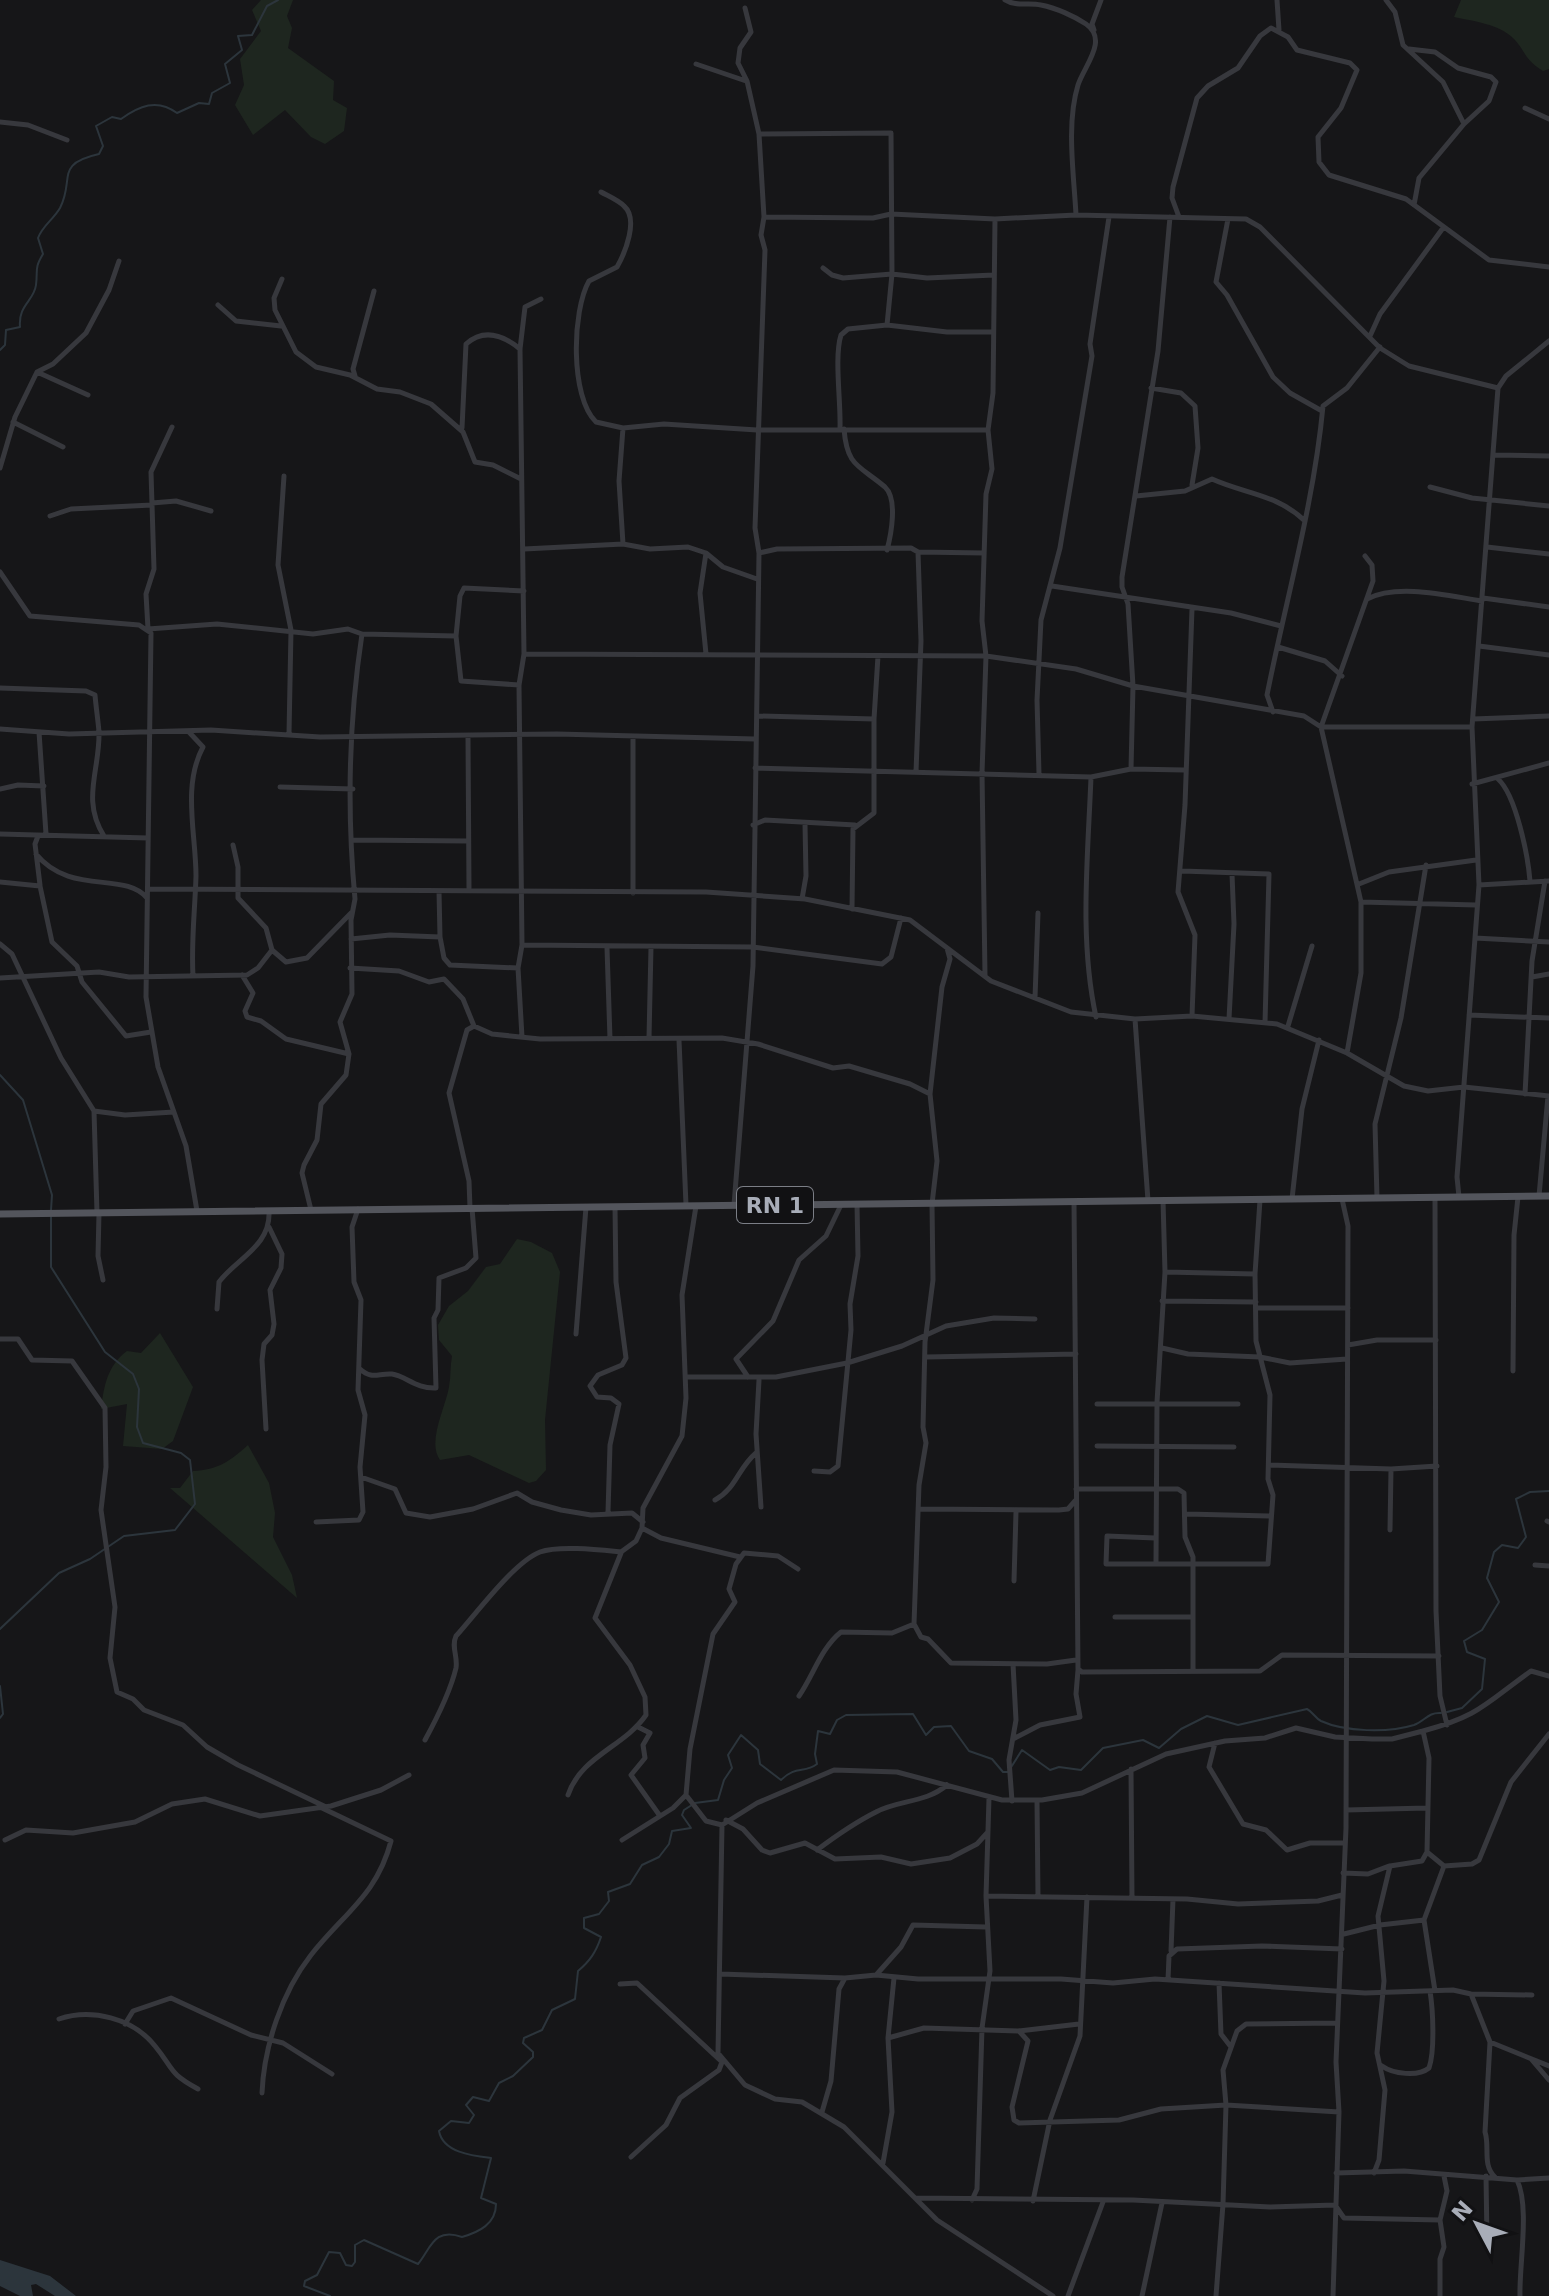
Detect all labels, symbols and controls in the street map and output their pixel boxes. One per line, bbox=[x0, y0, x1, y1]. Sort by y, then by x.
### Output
road number: RN 1 bbox=[737, 1187, 813, 1223]
north arrow bbox=[1437, 2184, 1517, 2264]
text: N bbox=[1447, 2196, 1478, 2226]

